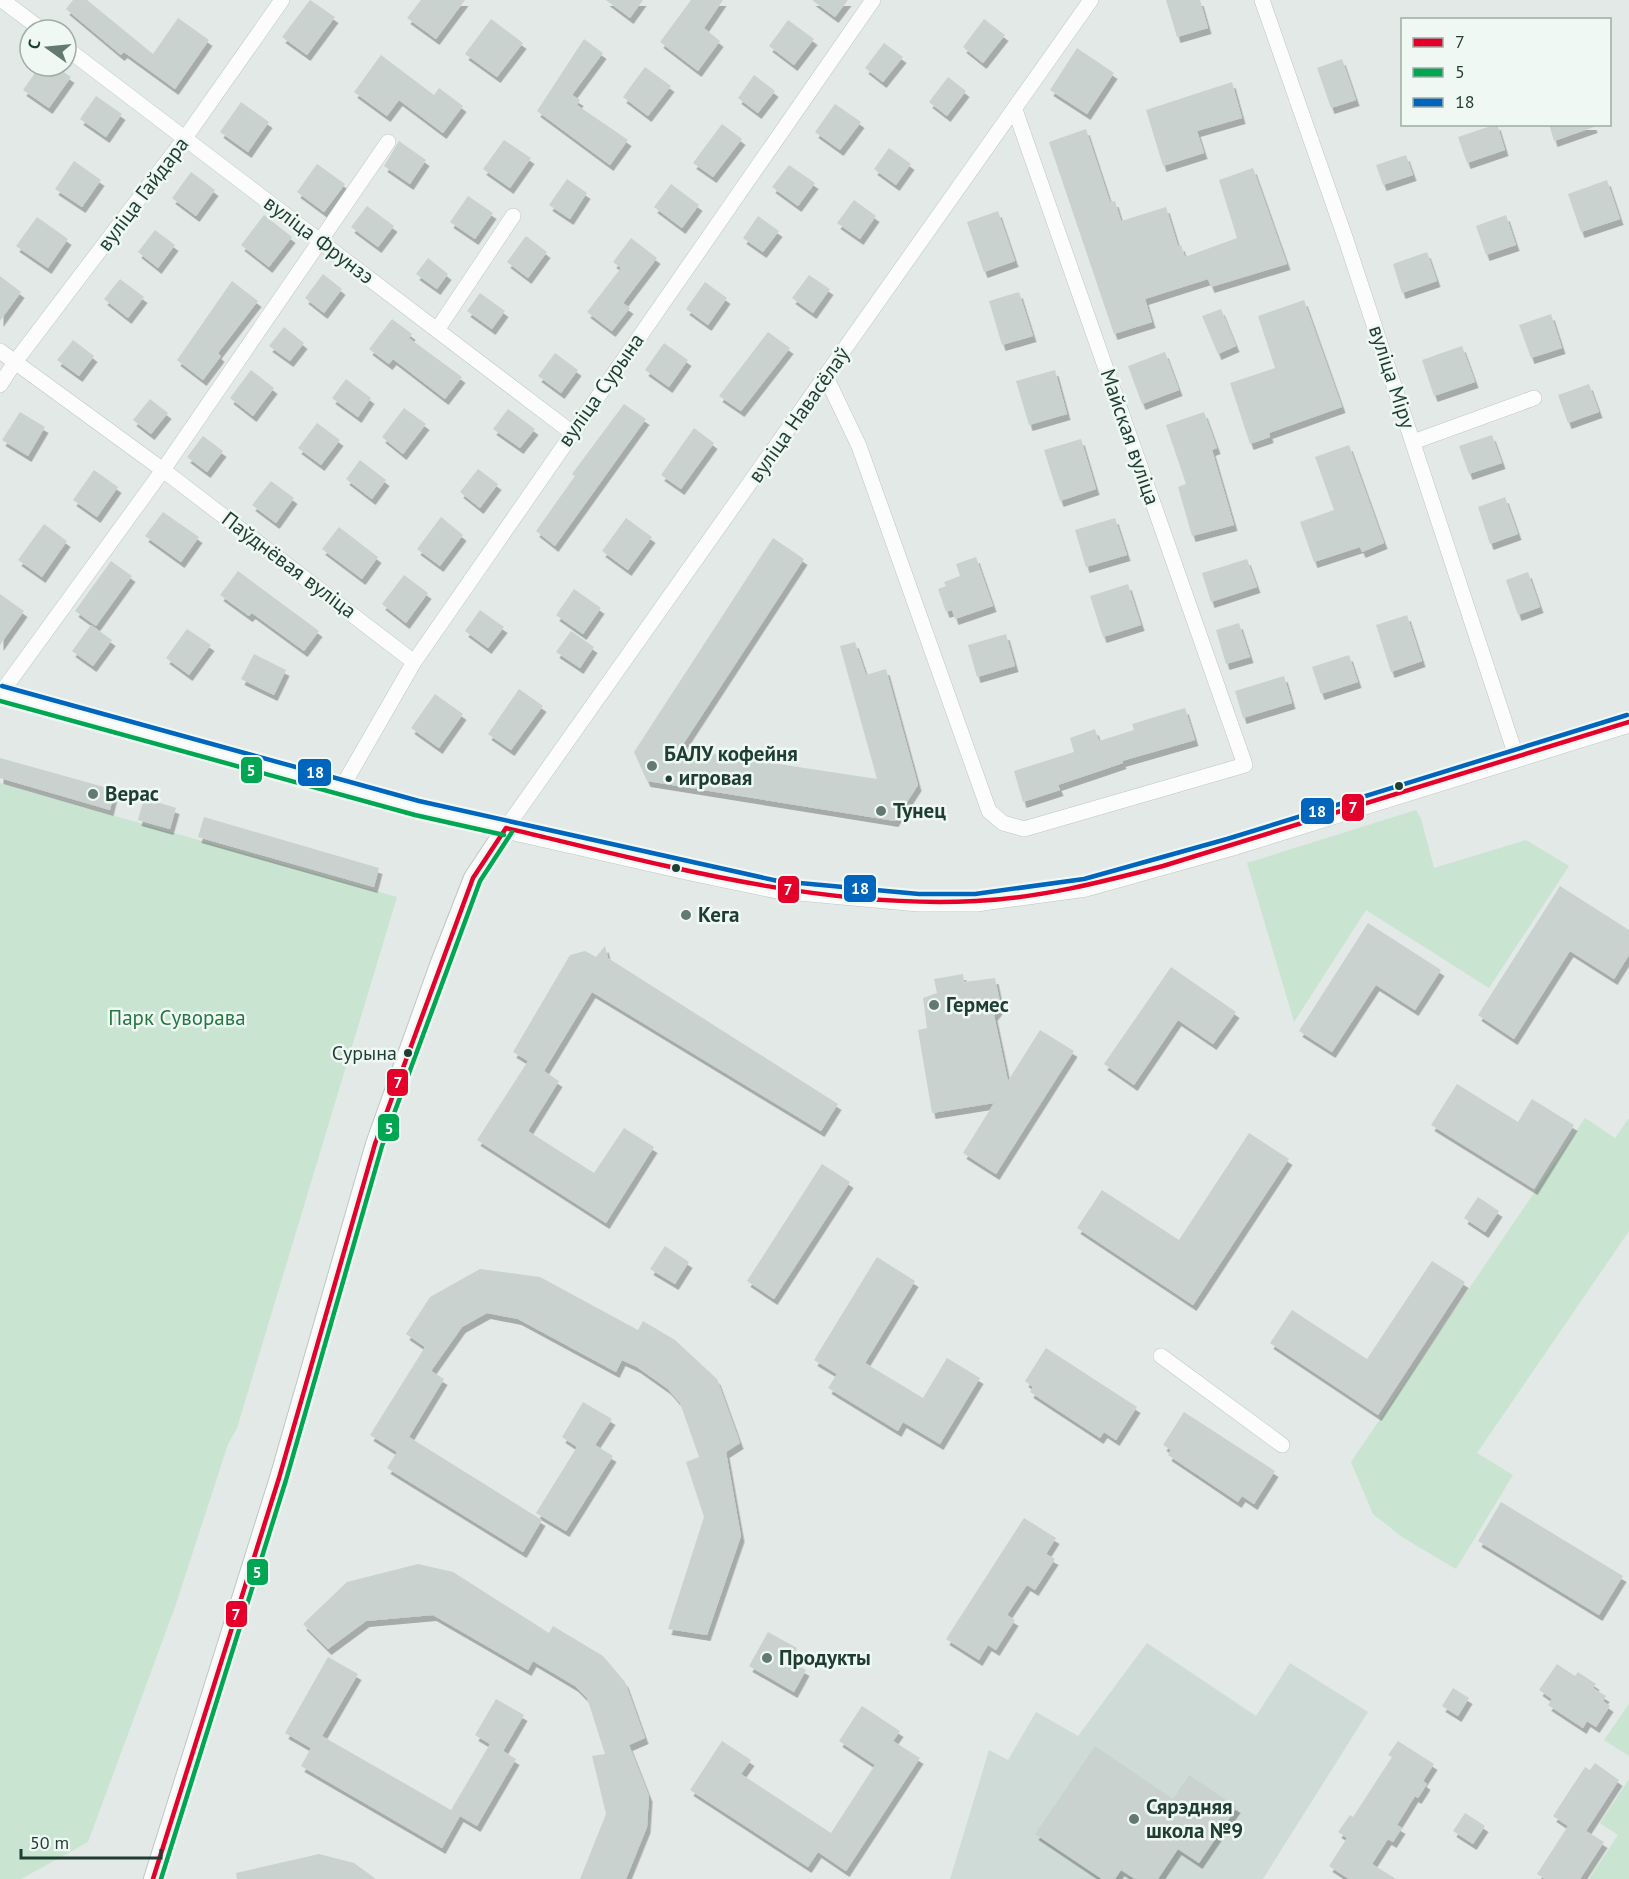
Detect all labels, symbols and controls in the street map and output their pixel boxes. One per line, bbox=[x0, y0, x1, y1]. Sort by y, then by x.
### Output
north arrow bbox=[18, 18, 78, 78]
legend bbox=[1401, 18, 1611, 126]
text: 7 bbox=[1455, 30, 1465, 53]
text: С bbox=[23, 37, 44, 51]
text: 5 bbox=[1455, 60, 1465, 83]
text: 18 bbox=[1455, 90, 1475, 113]
street label: вуліца Гайдара bbox=[91, 131, 194, 256]
street label: вуліца Фрунзэ bbox=[259, 189, 380, 290]
street label: вуліца Міру bbox=[1363, 322, 1422, 432]
street label: вуліца Сурына bbox=[552, 328, 650, 452]
street label: вуліца Навасёлаў bbox=[742, 342, 855, 488]
street label: Майская вуліца bbox=[1095, 365, 1166, 508]
street label: Паўднёвая вуліца bbox=[217, 505, 362, 624]
place label: БАЛУ кофейня • игровая bbox=[664, 740, 798, 791]
line badge: 5 bbox=[240, 756, 263, 784]
line badge: 18 bbox=[297, 758, 332, 787]
marker: БАЛУ кофейня • игровая bbox=[645, 759, 659, 773]
text: 5 bbox=[246, 760, 256, 780]
text: 18 bbox=[306, 762, 324, 782]
place label: Верас bbox=[105, 780, 159, 807]
unlabelled marker bbox=[1393, 780, 1405, 792]
marker: Верас bbox=[86, 787, 100, 801]
line badge: 7 bbox=[1341, 793, 1365, 822]
place label: Тунец bbox=[893, 797, 946, 824]
line badge: 18 bbox=[1300, 797, 1335, 825]
text: 7 bbox=[1348, 797, 1358, 817]
text: 18 bbox=[1308, 801, 1326, 821]
marker: Тунец bbox=[874, 804, 888, 818]
unlabelled marker bbox=[670, 862, 682, 874]
line badge: 18 bbox=[843, 874, 877, 903]
line badge: 7 bbox=[777, 875, 800, 904]
text: 18 bbox=[851, 878, 869, 898]
text: 7 bbox=[783, 879, 793, 899]
place label: Кега bbox=[698, 901, 739, 928]
marker: Кега bbox=[679, 908, 693, 922]
place label: Гермес bbox=[946, 991, 1009, 1018]
marker: Гермес bbox=[927, 998, 941, 1012]
park label: Парк Суворава bbox=[108, 1004, 246, 1031]
place label: Сурына bbox=[332, 1040, 397, 1066]
marker: Сурына bbox=[402, 1047, 414, 1059]
line badge: 7 bbox=[386, 1068, 409, 1097]
text: 7 bbox=[393, 1072, 403, 1092]
line badge: 5 bbox=[377, 1113, 400, 1142]
text: 5 bbox=[384, 1118, 394, 1138]
line badge: 5 bbox=[246, 1558, 269, 1586]
text: 5 bbox=[252, 1562, 262, 1582]
line badge: 7 bbox=[225, 1600, 248, 1628]
text: 7 bbox=[231, 1604, 241, 1624]
place label: Продукты bbox=[779, 1644, 871, 1671]
marker: Продукты bbox=[760, 1651, 774, 1665]
place label: Сярэдняя школа №9 bbox=[1146, 1793, 1243, 1844]
marker: Сярэдняя школа №9 bbox=[1127, 1812, 1141, 1826]
scale bar bbox=[21, 1822, 160, 1860]
text: 50 m bbox=[30, 1831, 69, 1854]

